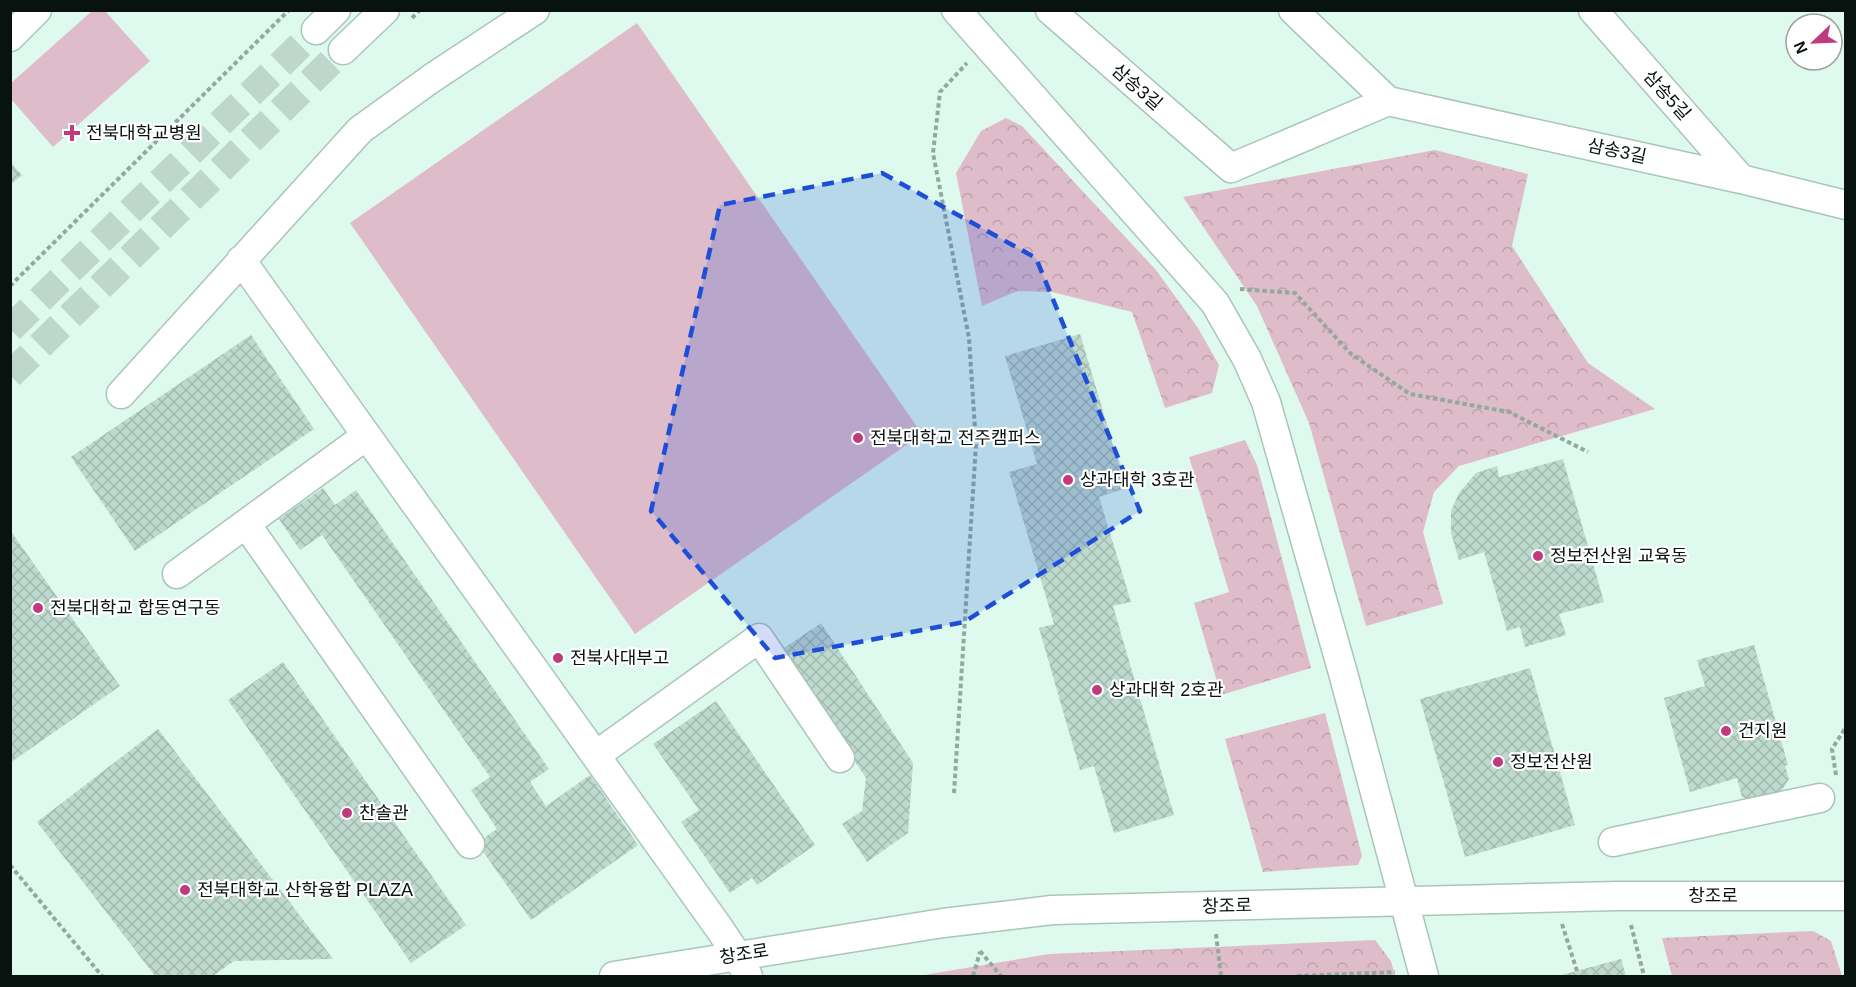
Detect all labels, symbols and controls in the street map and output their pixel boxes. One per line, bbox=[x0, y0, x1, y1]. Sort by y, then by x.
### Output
north arrow bbox=[1784, 12, 1844, 72]
text: N bbox=[1791, 39, 1811, 56]
street label: 삼송3길 bbox=[1108, 60, 1166, 114]
street label: 삼송5길 bbox=[1640, 66, 1694, 124]
place label: 전북대학교병원 bbox=[86, 123, 202, 143]
marker: 전북대학교병원 bbox=[63, 124, 81, 142]
street label: 삼송3길 bbox=[1586, 135, 1648, 167]
place label: 전북대학교 전주캠퍼스 bbox=[870, 428, 1041, 448]
marker: 전북대학교 전주캠퍼스 bbox=[851, 431, 865, 445]
place label: 상과대학 3호관 bbox=[1080, 470, 1195, 490]
marker: 상과대학 3호관 bbox=[1061, 473, 1075, 487]
place label: 정보전산원 교육동 bbox=[1550, 546, 1687, 566]
marker: 정보전산원 교육동 bbox=[1531, 549, 1545, 563]
place label: 전북대학교 합동연구동 bbox=[50, 598, 221, 618]
marker: 전북대학교 합동연구동 bbox=[31, 601, 45, 615]
place label: 전북사대부고 bbox=[570, 648, 669, 668]
marker: 전북사대부고 bbox=[551, 651, 565, 665]
place label: 상과대학 2호관 bbox=[1109, 680, 1224, 700]
marker: 상과대학 2호관 bbox=[1090, 683, 1104, 697]
place label: 건지원 bbox=[1738, 721, 1788, 741]
marker: 건지원 bbox=[1719, 724, 1733, 738]
place label: 정보전산원 bbox=[1510, 752, 1593, 772]
marker: 정보전산원 bbox=[1491, 755, 1505, 769]
place label: 찬솔관 bbox=[359, 803, 409, 823]
marker: 찬솔관 bbox=[340, 806, 354, 820]
place label: 전북대학교 산학융합 PLAZA bbox=[197, 880, 413, 900]
marker: 전북대학교 산학융합 PLAZA bbox=[178, 883, 192, 897]
street label: 창조로 bbox=[1688, 886, 1738, 906]
street label: 창조로 bbox=[1202, 896, 1252, 916]
street label: 창조로 bbox=[718, 940, 770, 968]

